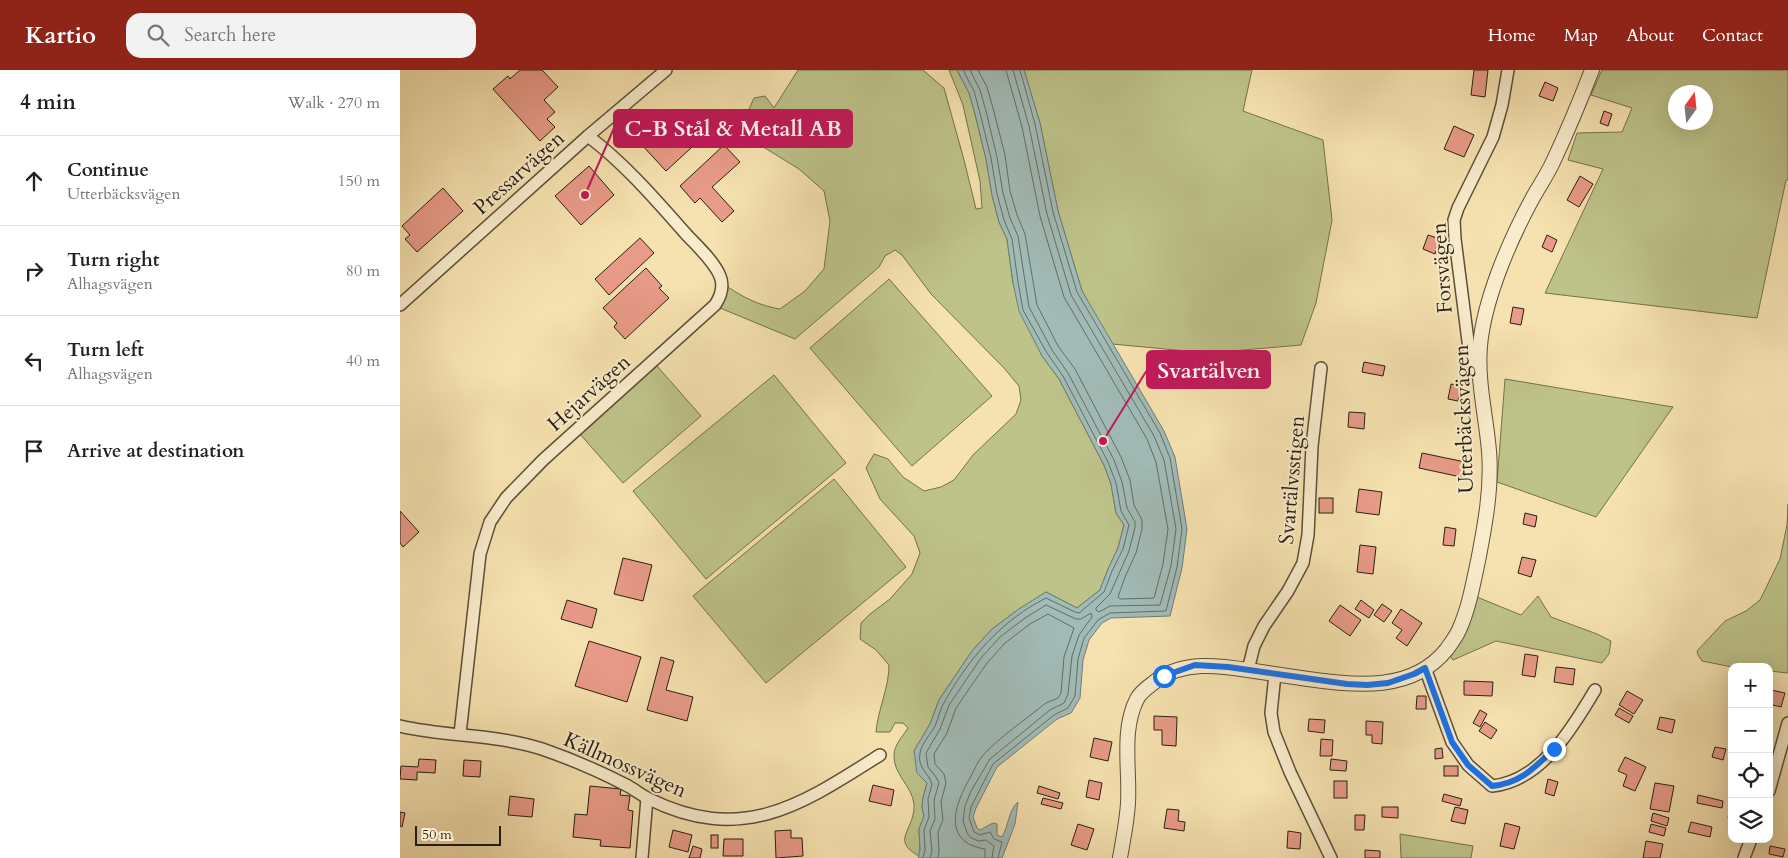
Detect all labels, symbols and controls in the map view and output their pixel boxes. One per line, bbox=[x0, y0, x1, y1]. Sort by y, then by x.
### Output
search box bbox=[126, 13, 476, 58]
text: Kartio bbox=[25, 19, 96, 52]
icon: search bbox=[144, 21, 172, 49]
text: Search here bbox=[184, 22, 276, 48]
text: Home bbox=[1488, 23, 1536, 48]
text: Map bbox=[1564, 23, 1598, 48]
text: About bbox=[1626, 23, 1674, 48]
text: Contact bbox=[1702, 23, 1763, 48]
north arrow bbox=[1668, 85, 1713, 130]
text: 4 min bbox=[20, 88, 76, 117]
text: Walk · 270 m bbox=[288, 92, 380, 114]
callout: C-B Stål & Metall AB bbox=[614, 110, 852, 147]
text: C-B Stål & Metall AB bbox=[624, 114, 842, 144]
street label: Pressarvägen bbox=[467, 124, 571, 222]
text: Continue bbox=[67, 157, 149, 183]
icon: ahead bbox=[20, 167, 48, 195]
text: 150 m bbox=[338, 170, 380, 192]
text: Utterbäcksvägen bbox=[67, 183, 181, 205]
street label: Forsvägen bbox=[1424, 221, 1460, 314]
text: Turn right bbox=[67, 247, 159, 273]
icon: right bbox=[20, 257, 48, 285]
text: 80 m bbox=[346, 260, 380, 282]
text: Alhagsvägen bbox=[67, 273, 153, 295]
text: Turn left bbox=[67, 337, 144, 363]
street label: Utterbäcksvägen bbox=[1447, 344, 1481, 494]
icon: left bbox=[20, 347, 48, 375]
street label: Hejarvägen bbox=[541, 348, 637, 438]
text: 40 m bbox=[346, 350, 380, 372]
callout: Svartälven bbox=[1147, 351, 1270, 388]
text: Svartälven bbox=[1157, 356, 1261, 386]
text: Alhagsvägen bbox=[67, 363, 153, 385]
street label: Svartälvsstigen bbox=[1272, 414, 1312, 546]
icon: arrive bbox=[20, 437, 48, 465]
text: Arrive at destination bbox=[67, 438, 244, 464]
map controls bbox=[1728, 663, 1773, 843]
button: + bbox=[1728, 663, 1773, 708]
route start bbox=[1153, 665, 1176, 688]
button: − bbox=[1728, 708, 1773, 753]
street label: Källmossvägen bbox=[559, 725, 691, 805]
route end bbox=[1543, 738, 1566, 761]
button: locate bbox=[1728, 753, 1773, 798]
button: layers bbox=[1728, 798, 1773, 843]
scale bar bbox=[415, 823, 501, 846]
text: 50 m bbox=[422, 825, 452, 844]

